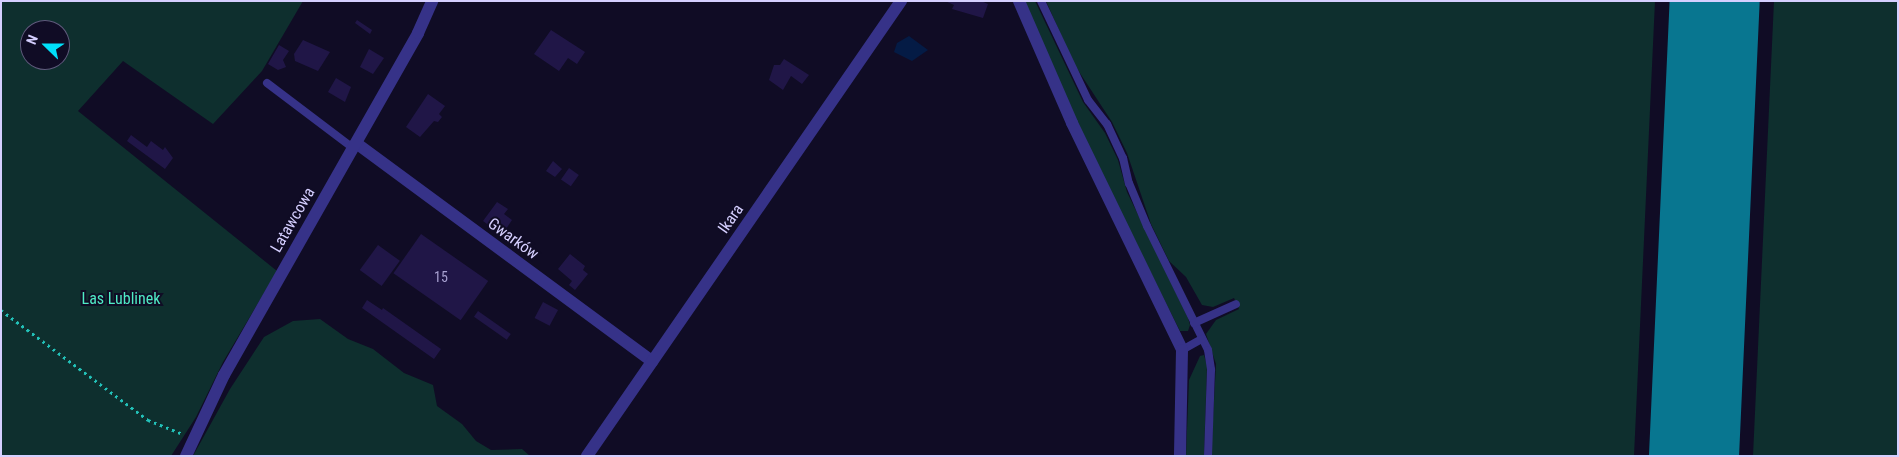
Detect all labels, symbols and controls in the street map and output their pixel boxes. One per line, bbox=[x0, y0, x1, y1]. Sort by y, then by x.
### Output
north arrow bbox=[20, 20, 70, 70]
text: N bbox=[23, 33, 41, 47]
street label: Latawcowa bbox=[267, 184, 319, 256]
street label: Ikara bbox=[714, 201, 748, 237]
street label: Gwarków bbox=[484, 214, 542, 264]
house number: 15 bbox=[434, 269, 448, 285]
park label: Las Lublinek bbox=[82, 289, 160, 309]

